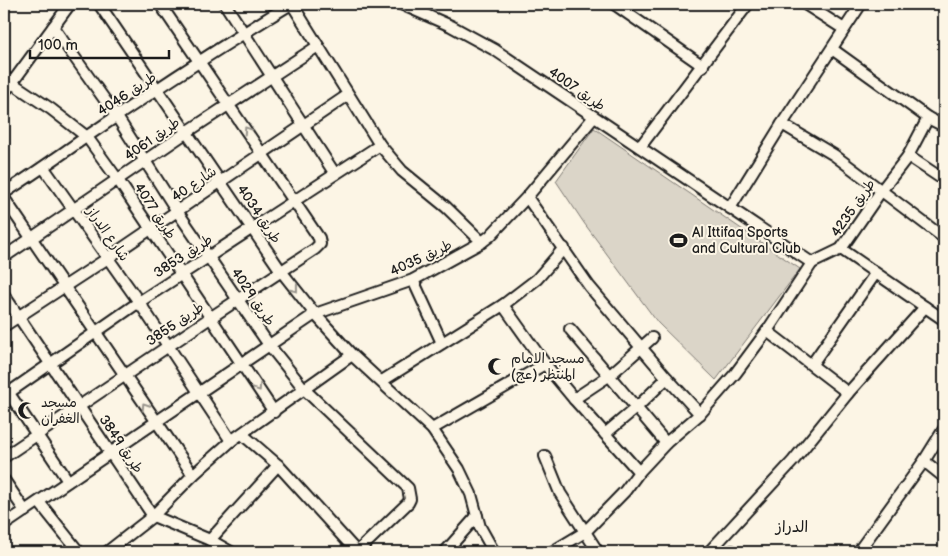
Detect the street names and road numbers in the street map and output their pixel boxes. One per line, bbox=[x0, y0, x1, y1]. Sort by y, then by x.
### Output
street label: طريق 4007 bbox=[545, 63, 609, 115]
street label: طريق 4046 bbox=[94, 69, 160, 119]
street label: طريق 4061 bbox=[121, 114, 183, 164]
street label: شارع 40 bbox=[168, 163, 220, 206]
street label: طريق 4235 bbox=[827, 176, 879, 240]
street label: طريق 4077 bbox=[131, 180, 179, 242]
street label: طريق 4034 bbox=[233, 181, 285, 247]
street label: شارع الدراز bbox=[82, 203, 133, 265]
street label: طريق 3853 bbox=[150, 231, 216, 281]
street label: طريق 4035 bbox=[387, 236, 455, 280]
street label: طريق 4029 bbox=[227, 265, 279, 329]
street label: طريق 3855 bbox=[143, 298, 207, 350]
street label: طريق 3849 bbox=[95, 412, 147, 476]

